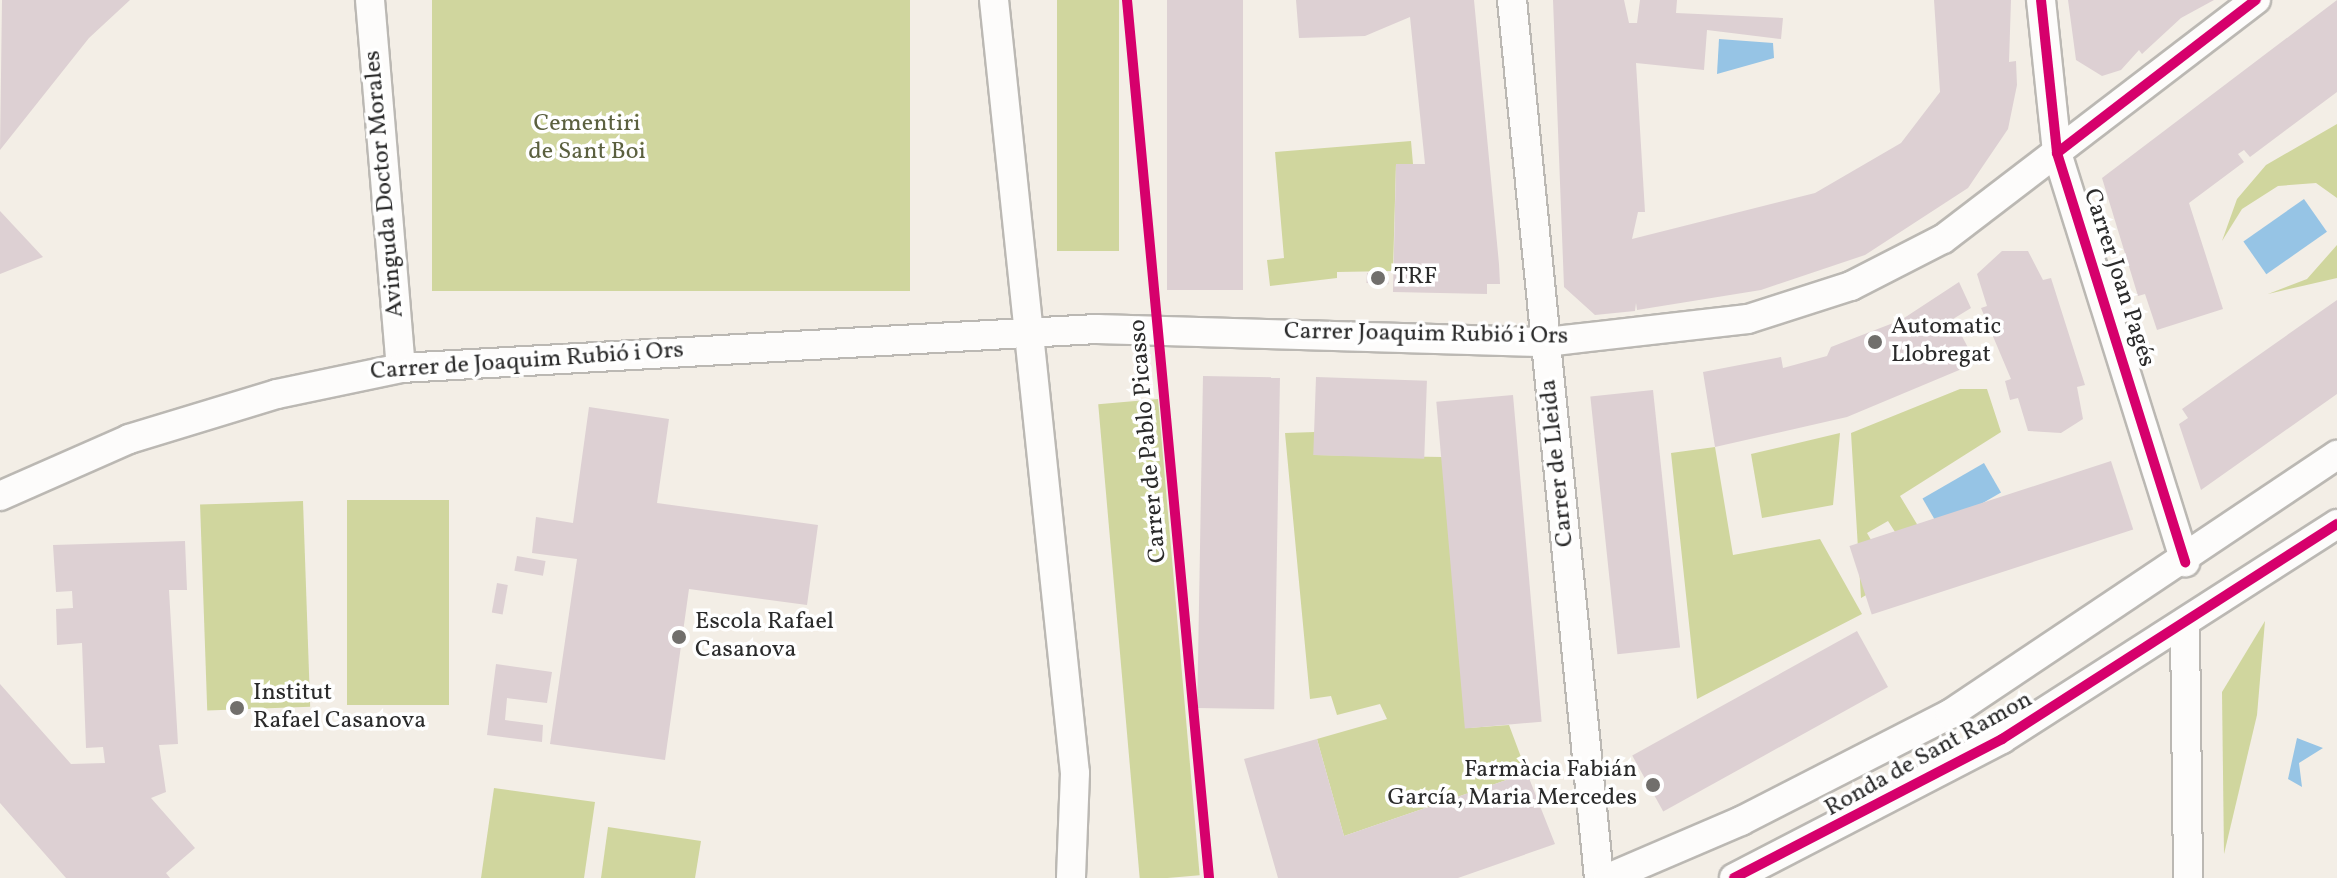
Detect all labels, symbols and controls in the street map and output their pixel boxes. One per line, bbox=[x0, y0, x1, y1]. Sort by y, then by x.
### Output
street label: Avinguda Doctor Morales bbox=[359, 49, 411, 319]
park label: Cementiri de Sant Boi bbox=[528, 111, 646, 167]
street label: Carrer Joan Pagés bbox=[2076, 185, 2160, 371]
place label: TRF bbox=[1394, 264, 1437, 292]
marker: TRF bbox=[1369, 269, 1387, 287]
place label: Automatic Llobregat bbox=[1891, 314, 2001, 370]
street label: Carrer de Pablo Picasso bbox=[1124, 318, 1174, 564]
street label: Carrer Joaquim Rubió i Ors bbox=[1284, 318, 1568, 352]
marker: Automatic Llobregat bbox=[1866, 333, 1884, 351]
street label: Carrer de Joaquim Rubió i Ors bbox=[369, 337, 685, 387]
street label: Carrer de Lleida bbox=[1535, 378, 1581, 548]
place label: Escola Rafael Casanova bbox=[695, 609, 834, 665]
marker: Escola Rafael Casanova bbox=[670, 628, 688, 646]
place label: Institut Rafael Casanova bbox=[253, 680, 426, 736]
street label: Ronda de Sant Ramon bbox=[1820, 686, 2038, 824]
marker: Institut Rafael Casanova bbox=[228, 699, 246, 717]
place label: Farmàcia Fabián García, Maria Mercedes bbox=[1388, 757, 1637, 813]
marker: Farmàcia Fabián García, Maria Mercedes bbox=[1644, 776, 1662, 794]

